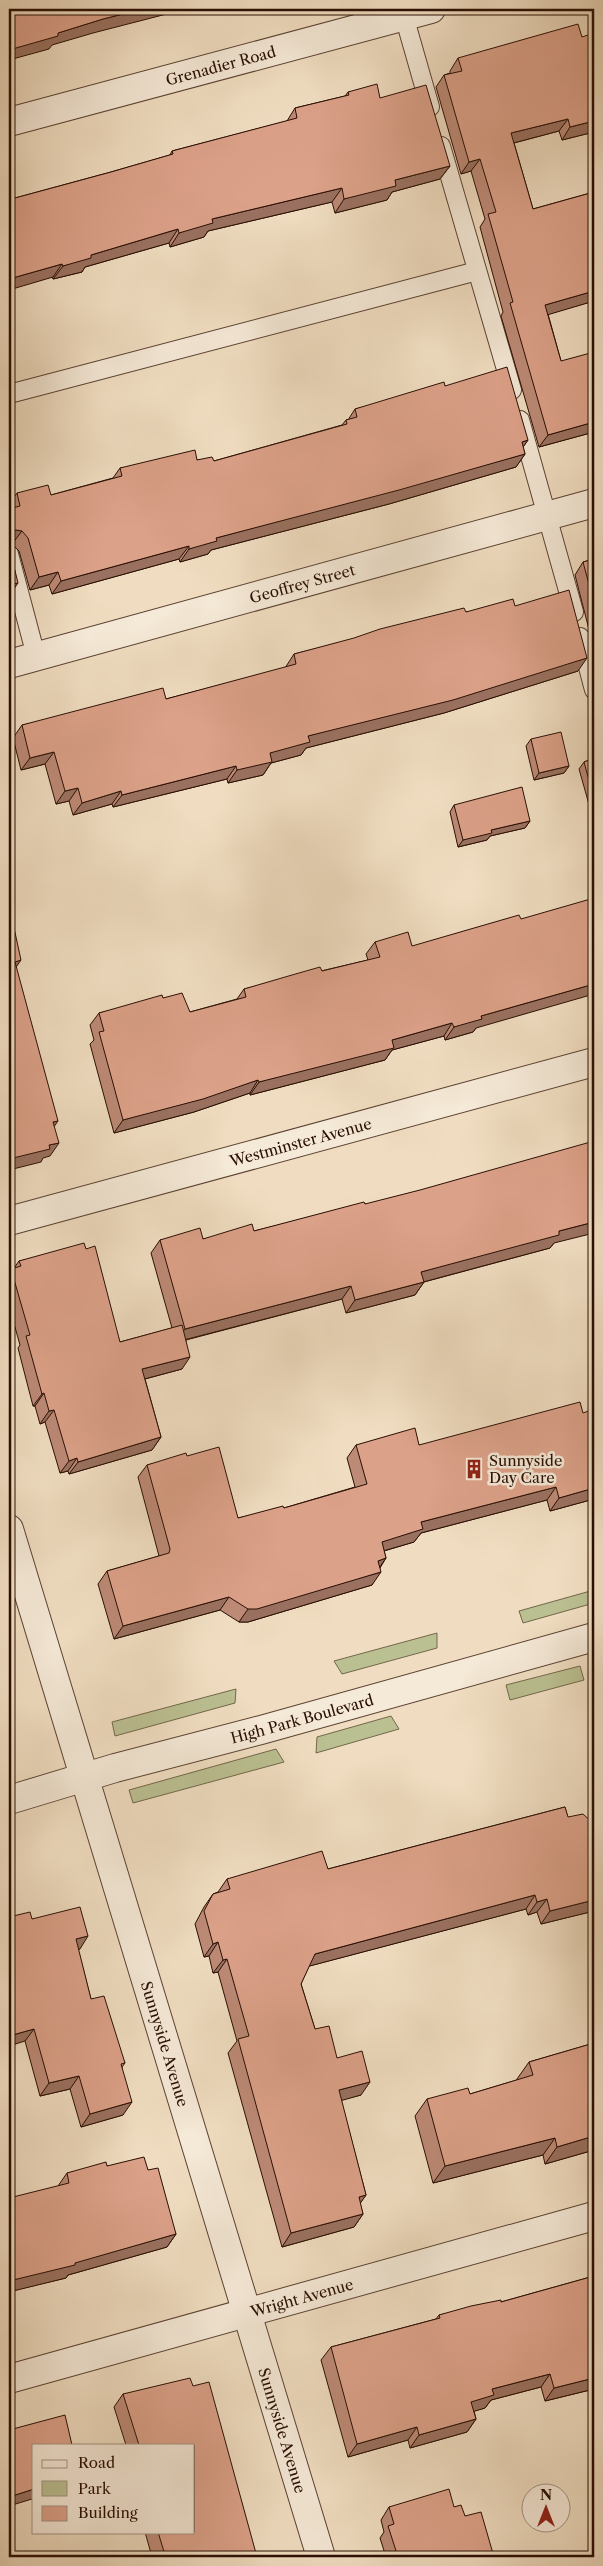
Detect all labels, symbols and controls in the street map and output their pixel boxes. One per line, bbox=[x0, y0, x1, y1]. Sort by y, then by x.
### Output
street label: Grenadier Road bbox=[163, 42, 278, 89]
street label: Geoffrey Street bbox=[247, 560, 358, 607]
street label: Westminster Avenue bbox=[226, 1113, 373, 1170]
place label: Sunnyside Day Care bbox=[489, 1451, 562, 1487]
building icon: Sunnyside Day Care bbox=[463, 1458, 485, 1480]
street label: High Park Boulevard bbox=[228, 1690, 375, 1747]
street label: Sunnyside Avenue bbox=[137, 1979, 193, 2109]
street label: Wright Avenue bbox=[247, 2274, 355, 2321]
street label: Sunnyside Avenue bbox=[255, 2365, 311, 2495]
legend bbox=[32, 2444, 195, 2534]
text: Road bbox=[78, 2453, 115, 2472]
text: Park bbox=[78, 2479, 112, 2498]
north arrow bbox=[520, 2484, 570, 2534]
text: N bbox=[540, 2486, 552, 2504]
text: Building bbox=[78, 2503, 138, 2522]

